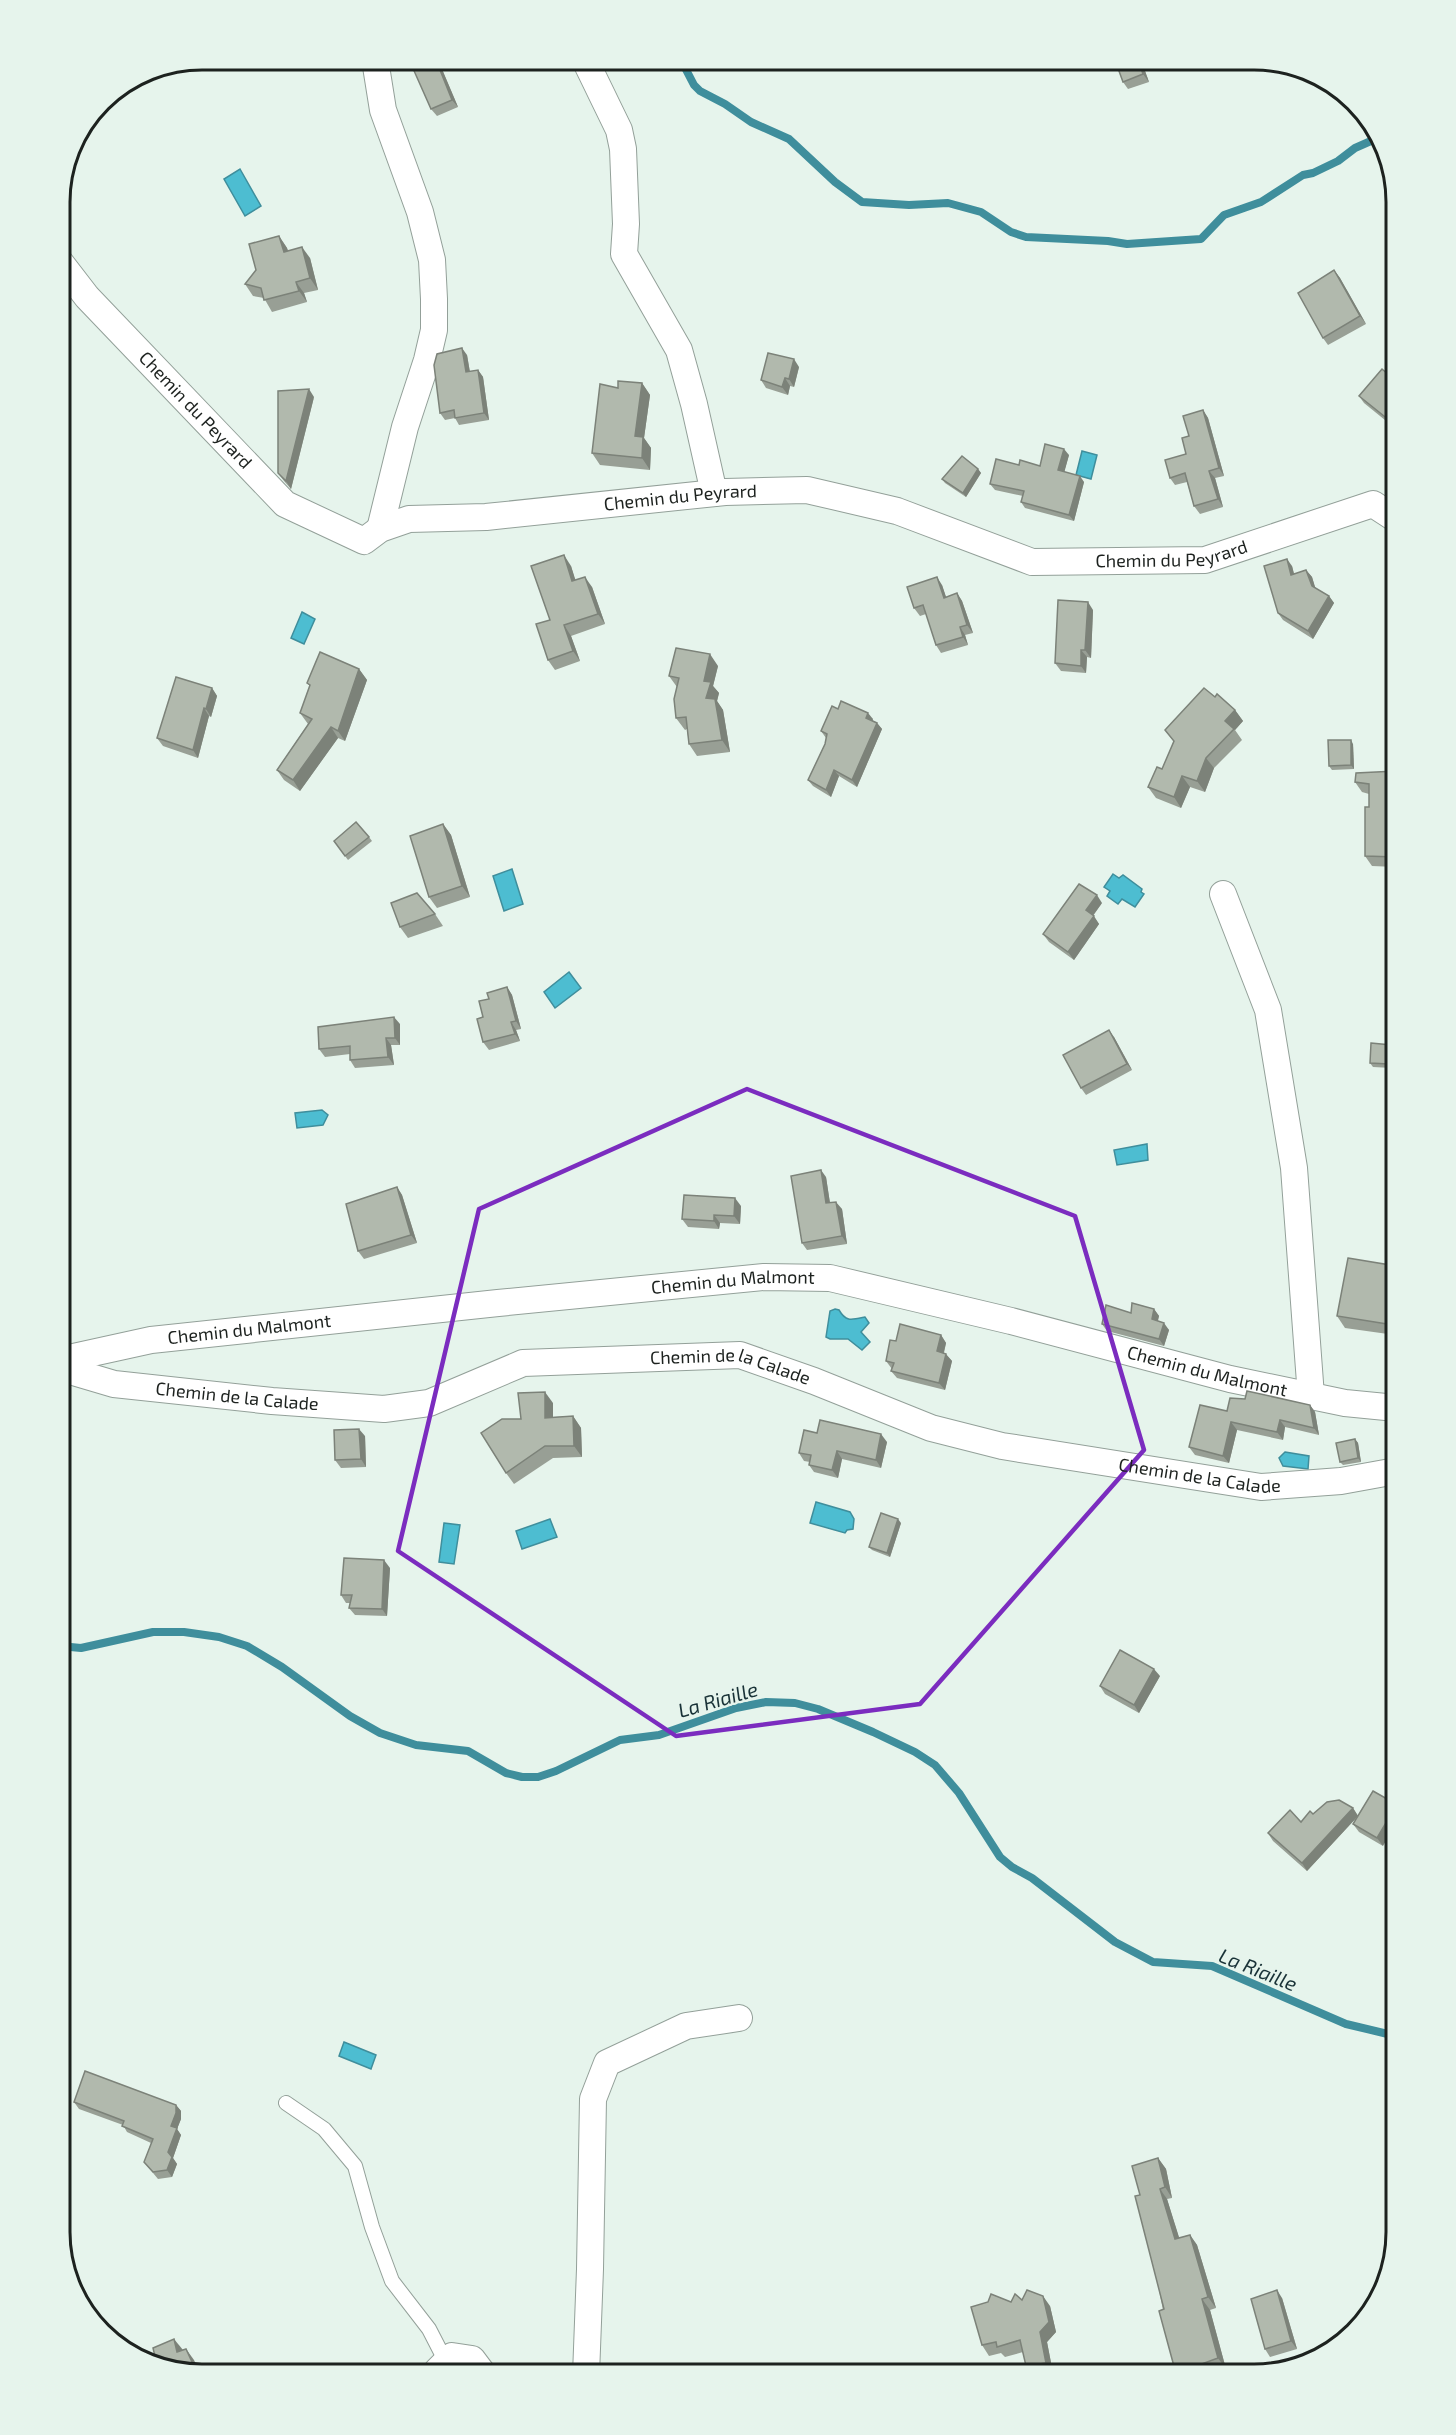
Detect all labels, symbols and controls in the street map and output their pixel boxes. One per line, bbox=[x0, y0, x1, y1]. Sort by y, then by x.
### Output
street label: Chemin du Peyrard bbox=[135, 346, 257, 473]
street label: Chemin du Peyrard bbox=[603, 479, 757, 515]
street label: Chemin du Peyrard bbox=[1095, 535, 1250, 571]
street label: Chemin du Malmont bbox=[650, 1265, 815, 1298]
street label: Chemin du Malmont bbox=[166, 1309, 332, 1348]
street label: Chemin du Malmont bbox=[1125, 1340, 1289, 1401]
street label: Chemin de la Calade bbox=[649, 1343, 814, 1389]
street label: Chemin de la Calade bbox=[154, 1377, 319, 1414]
street label: Chemin de la Calade bbox=[1117, 1453, 1281, 1497]
water label: La Riaille bbox=[675, 1676, 761, 1722]
water label: La Riaille bbox=[1216, 1943, 1301, 1996]

